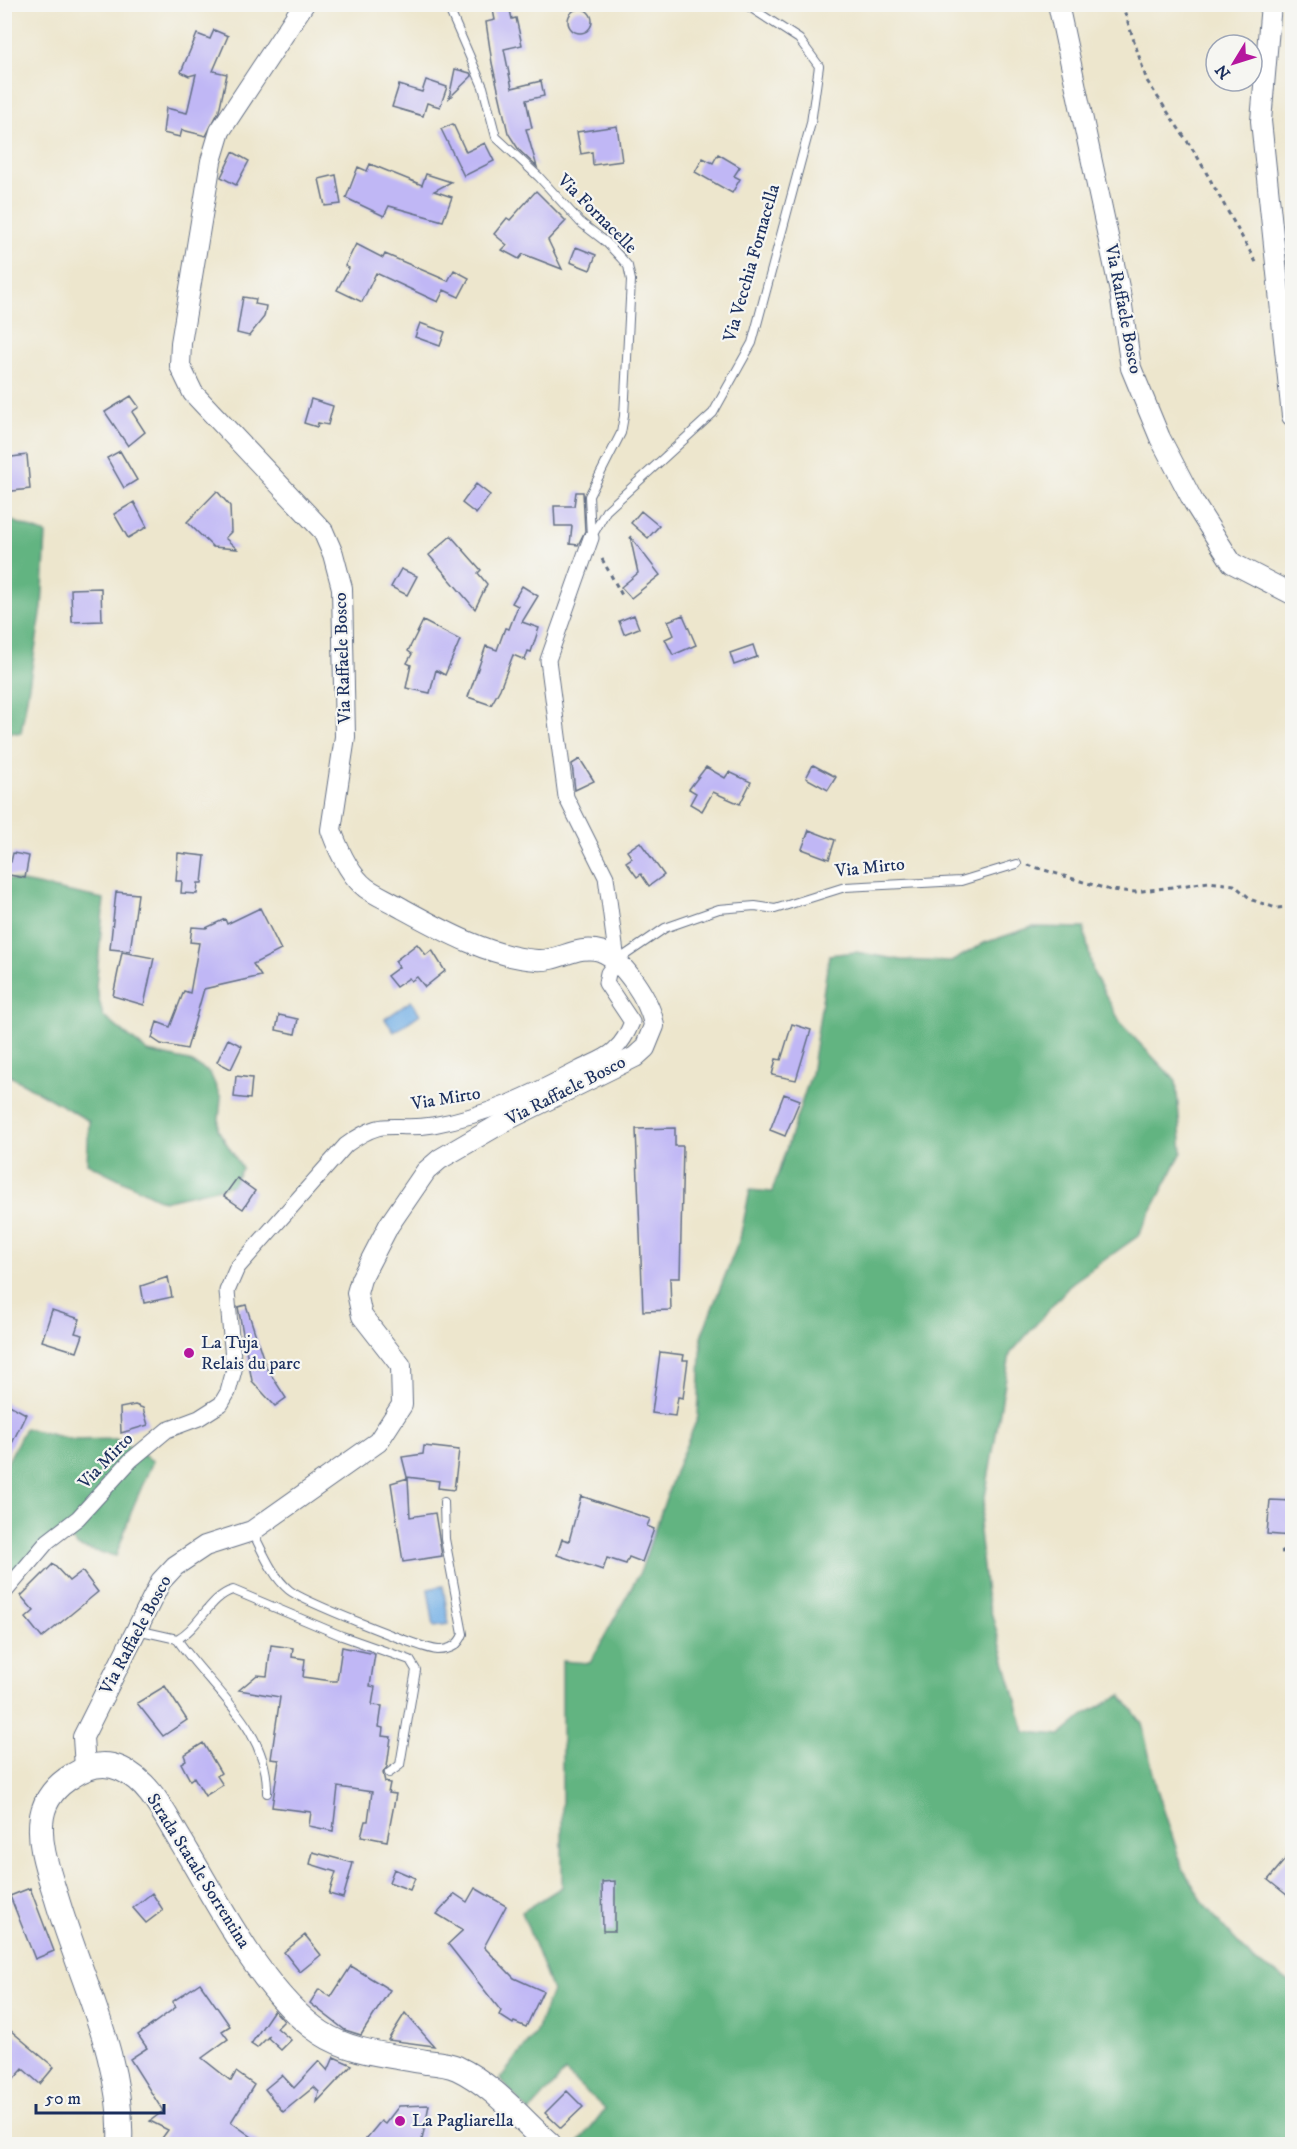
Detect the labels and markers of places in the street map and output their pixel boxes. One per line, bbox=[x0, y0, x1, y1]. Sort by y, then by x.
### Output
place label: La Tuja Relais du parc bbox=[201, 1332, 301, 1375]
marker: La Tuja Relais du parc bbox=[182, 1346, 196, 1360]
place label: La Pagliarella bbox=[412, 2110, 514, 2132]
marker: La Pagliarella bbox=[393, 2114, 407, 2128]

